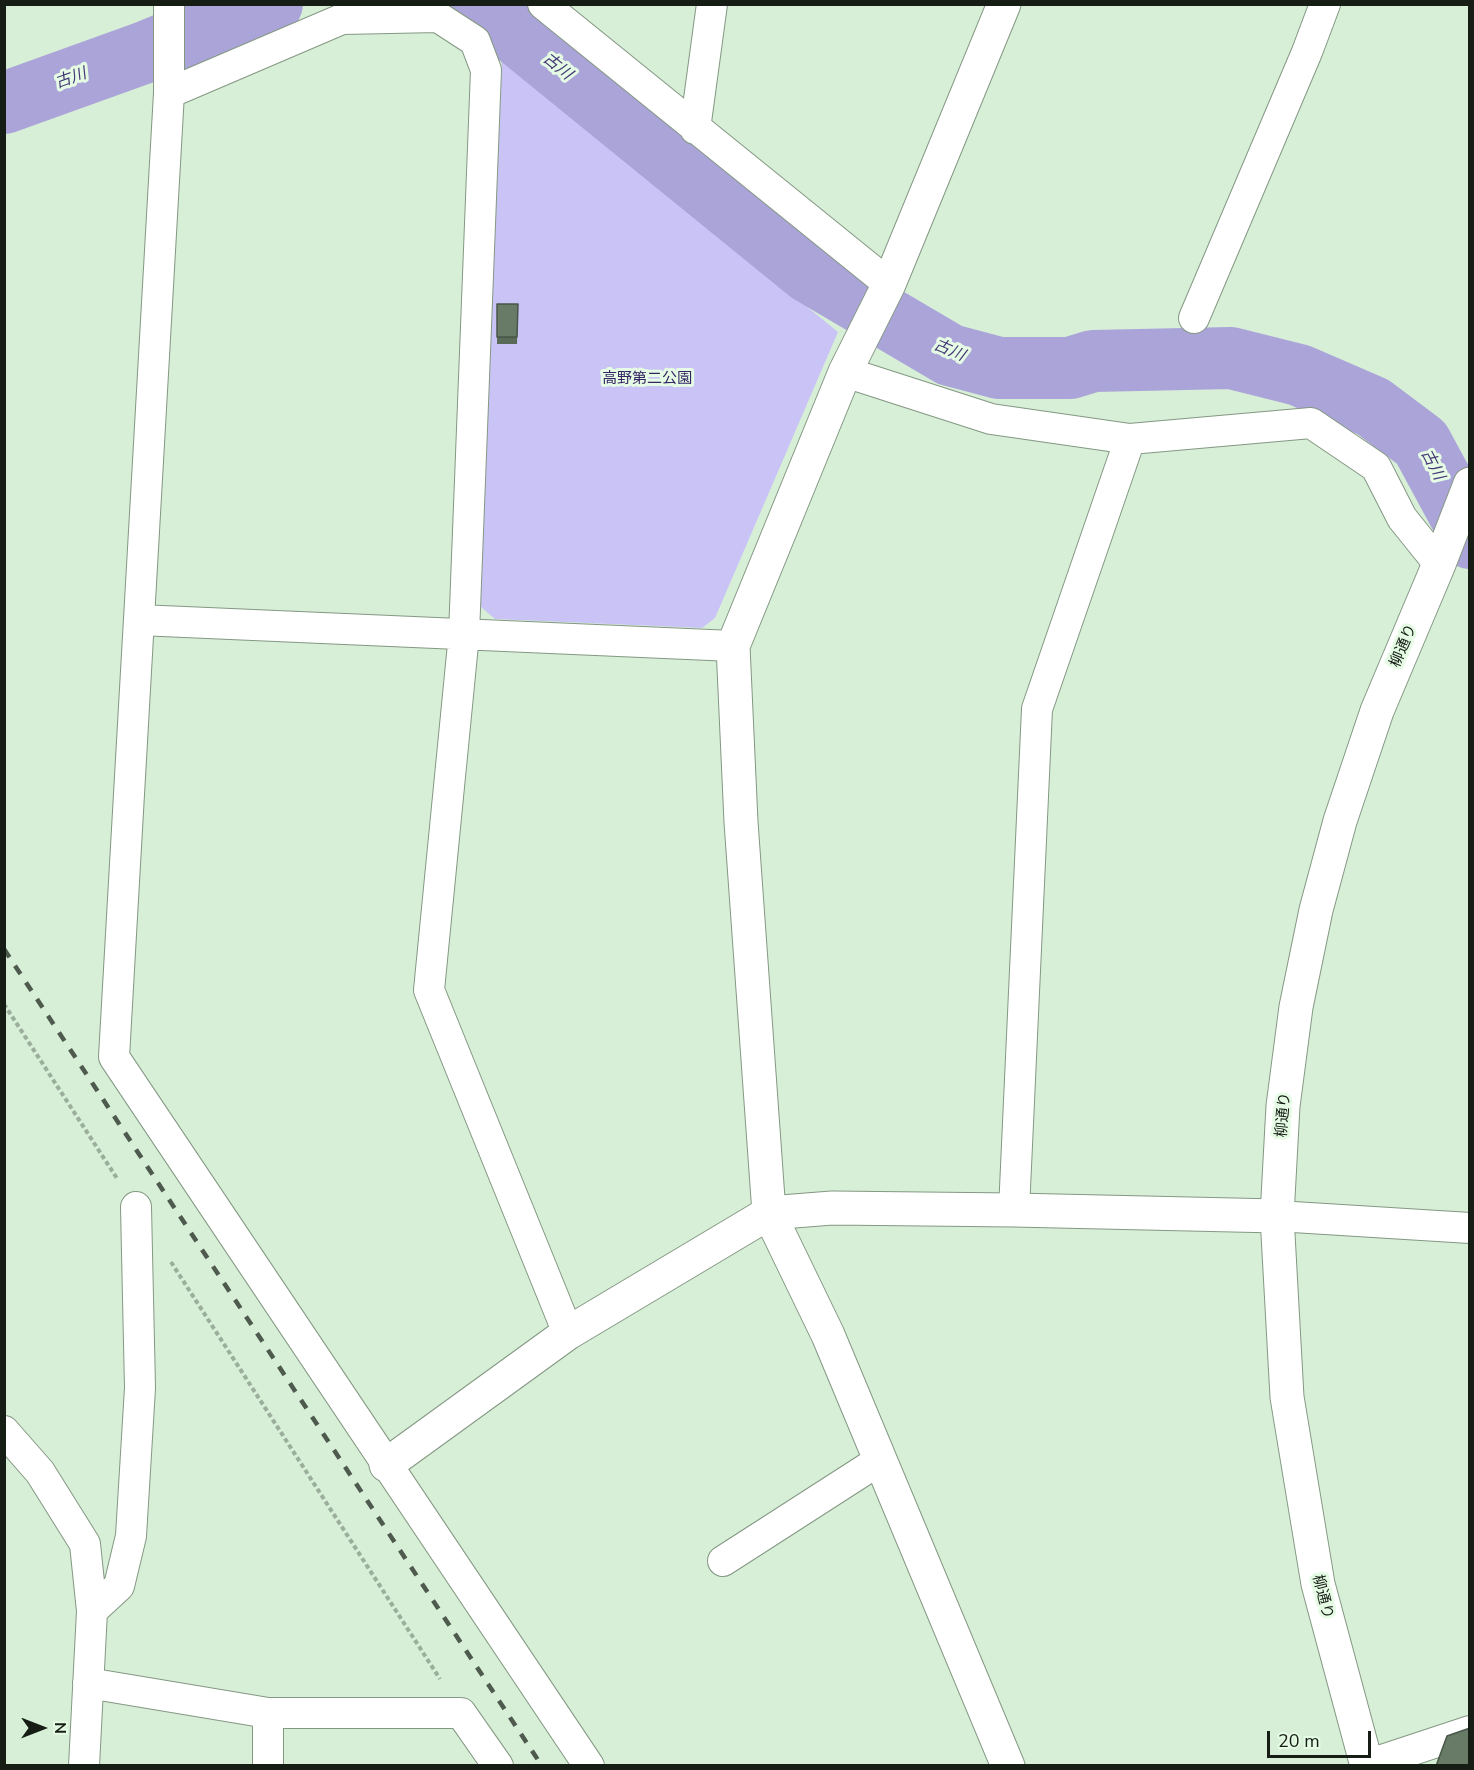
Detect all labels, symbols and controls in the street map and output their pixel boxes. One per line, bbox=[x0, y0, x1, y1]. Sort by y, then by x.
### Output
water label: 古川 bbox=[539, 49, 575, 85]
water label: 古川 bbox=[53, 65, 89, 93]
water label: 古川 bbox=[931, 336, 967, 366]
park label: 高野第二公園 bbox=[602, 370, 692, 388]
water label: 古川 bbox=[1416, 446, 1448, 484]
street label: 柳通り bbox=[1387, 622, 1421, 670]
street label: 柳通り bbox=[1273, 1092, 1295, 1138]
street label: 柳通り bbox=[1308, 1573, 1336, 1621]
north arrow bbox=[12, 1698, 72, 1758]
scale bar bbox=[1270, 1719, 1374, 1757]
text: N bbox=[49, 1722, 71, 1734]
text: 20 m bbox=[1278, 1729, 1320, 1753]

